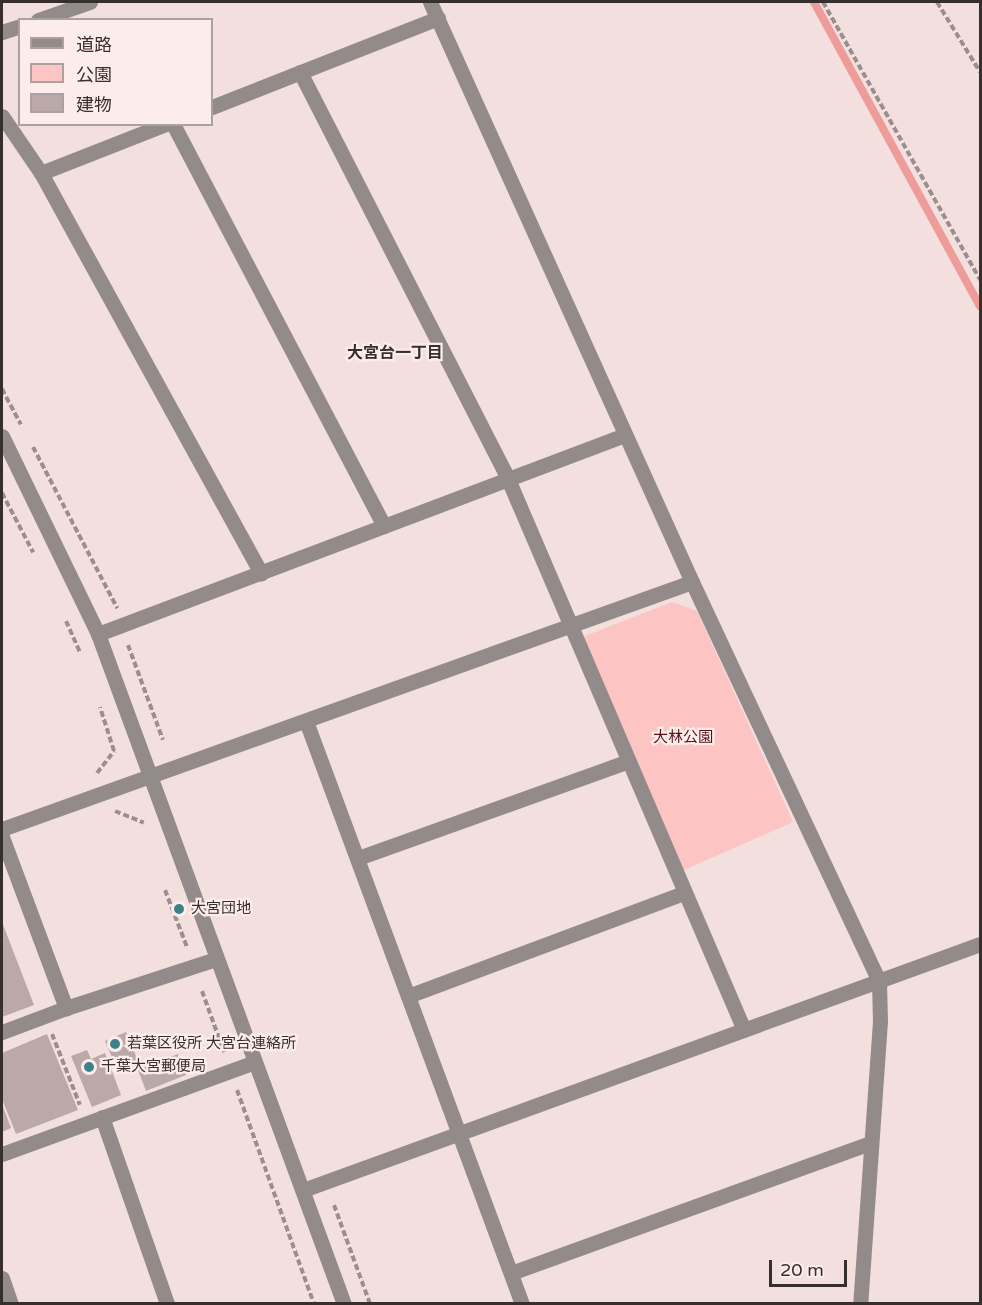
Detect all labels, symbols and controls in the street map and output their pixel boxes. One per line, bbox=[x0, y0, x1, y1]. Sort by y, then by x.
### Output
legend bbox=[18, 18, 213, 126]
text: 道路 bbox=[76, 34, 112, 56]
text: 公園 bbox=[76, 64, 112, 86]
text: 建物 bbox=[76, 94, 112, 116]
district label: 大宮台一丁目 bbox=[347, 343, 443, 363]
park label: 大林公園 bbox=[653, 729, 713, 747]
place label: 大宮団地 bbox=[191, 900, 251, 918]
marker: 大宮団地 bbox=[172, 902, 186, 916]
place label: 若葉区役所 大宮台連絡所 bbox=[127, 1035, 296, 1053]
marker: 若葉区役所 大宮台連絡所 bbox=[108, 1037, 122, 1051]
place label: 千葉大宮郵便局 bbox=[101, 1058, 206, 1076]
marker: 千葉大宮郵便局 bbox=[82, 1060, 96, 1074]
scale bar bbox=[772, 1248, 850, 1286]
text: 20 m bbox=[780, 1259, 824, 1281]

